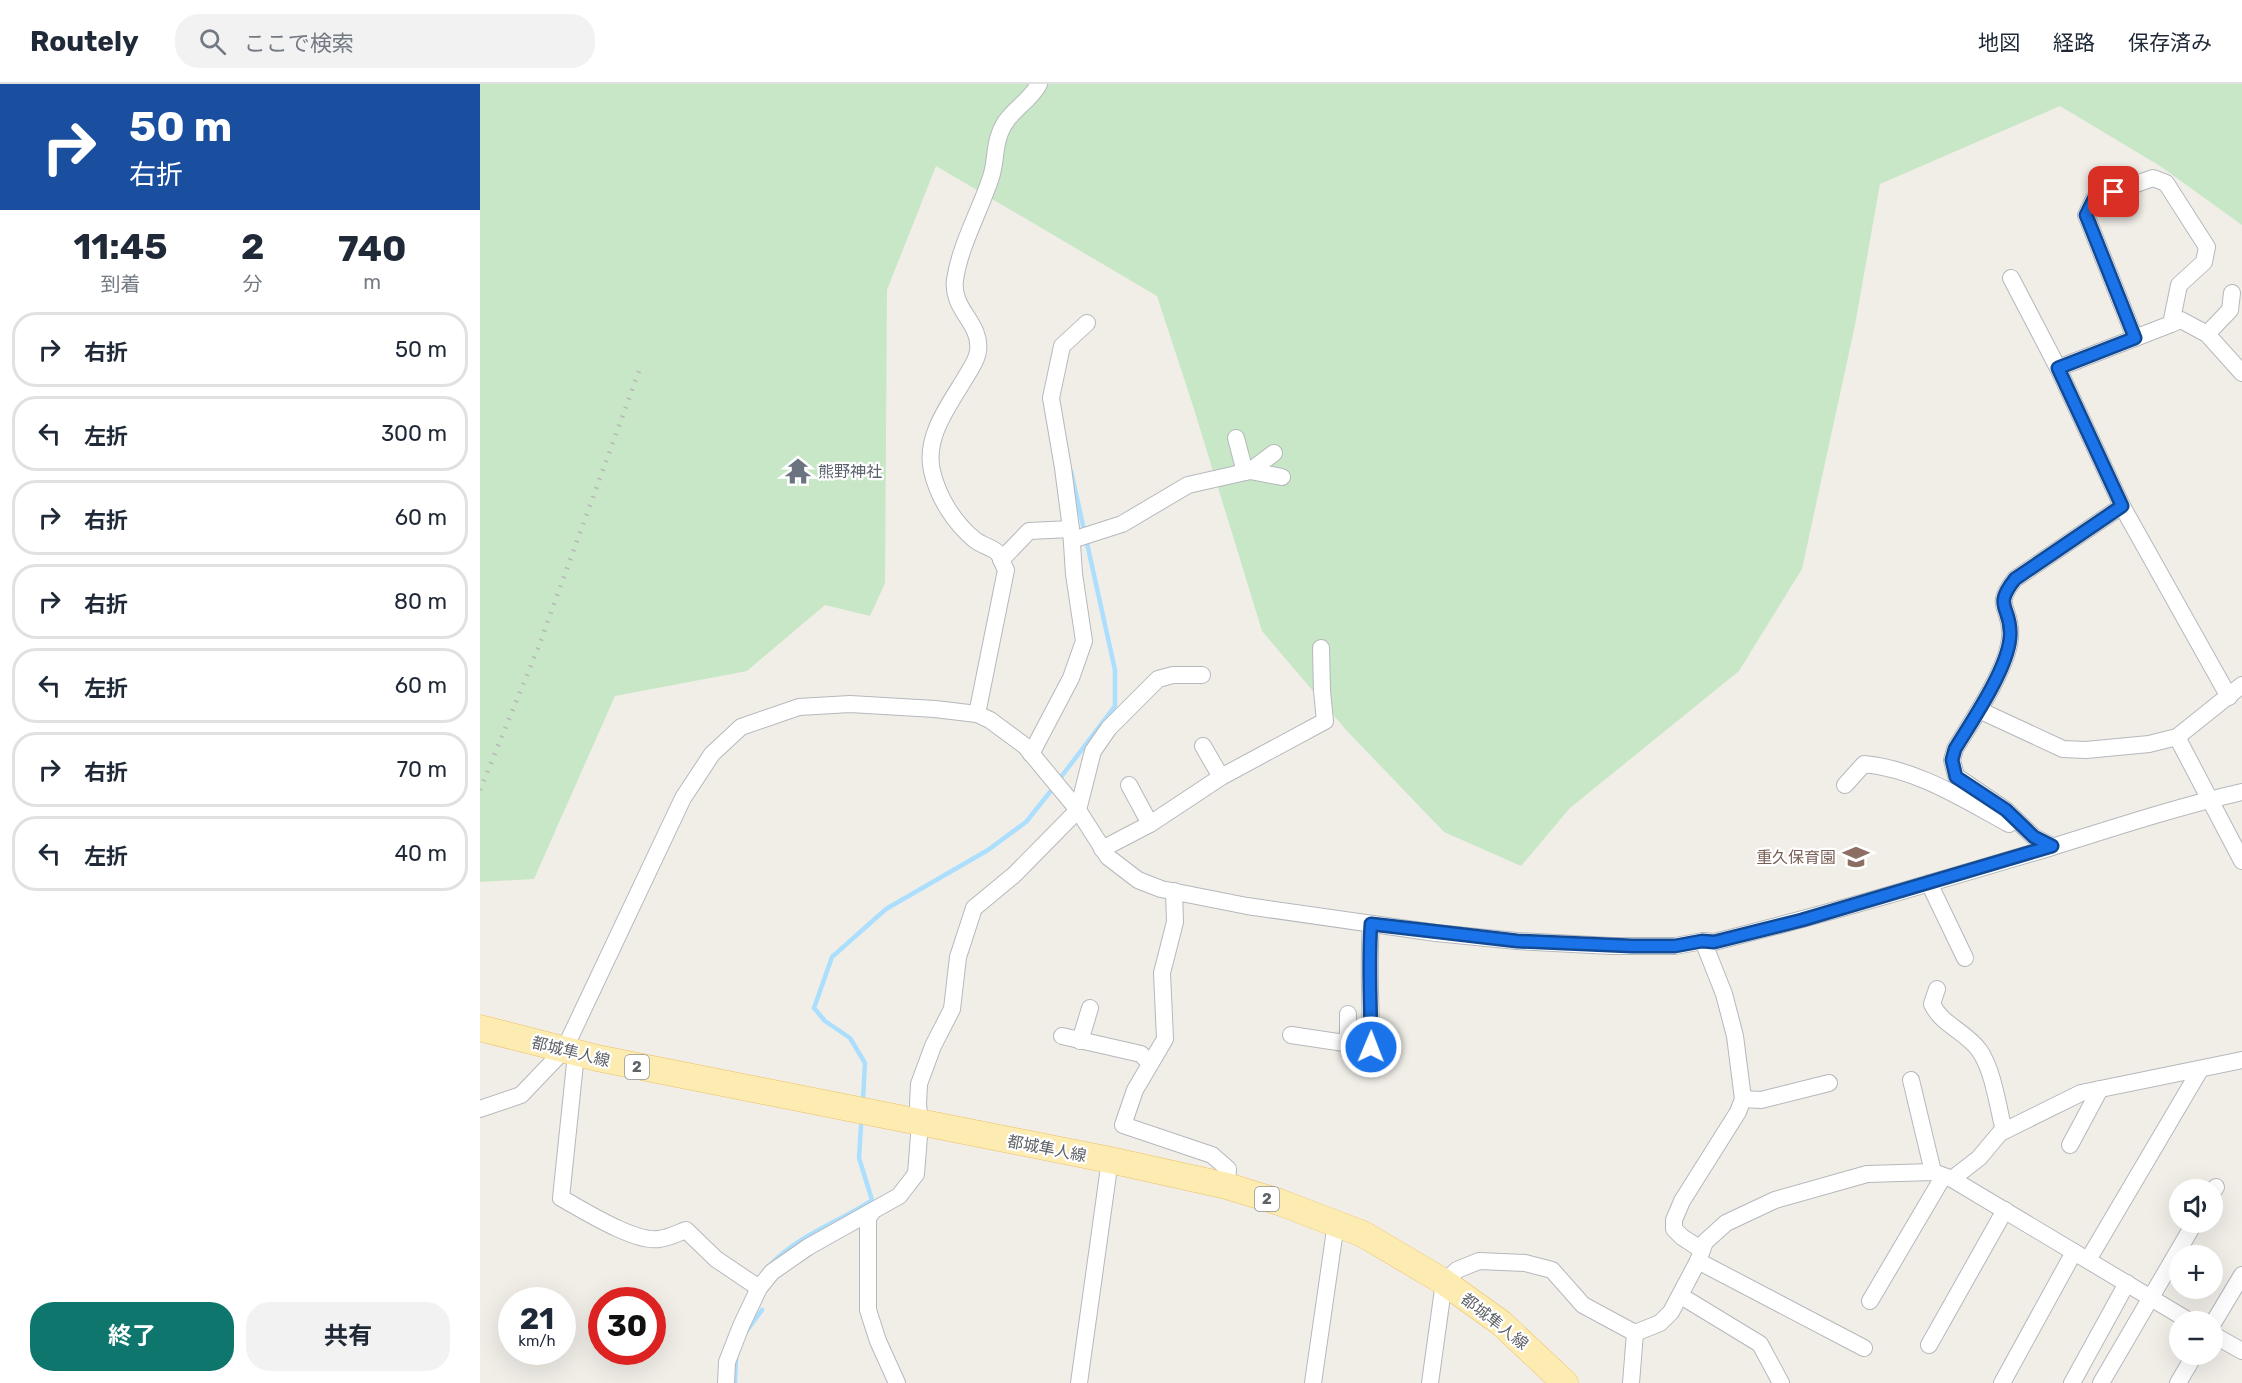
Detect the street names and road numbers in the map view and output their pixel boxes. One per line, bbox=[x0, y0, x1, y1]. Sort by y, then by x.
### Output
street label: 都城隼人線 bbox=[530, 1033, 612, 1070]
road number: 2 bbox=[625, 1055, 649, 1079]
street label: 都城隼人線 bbox=[1006, 1132, 1088, 1165]
road number: 2 bbox=[1255, 1187, 1279, 1211]
street label: 都城隼人線 bbox=[1457, 1289, 1532, 1354]

